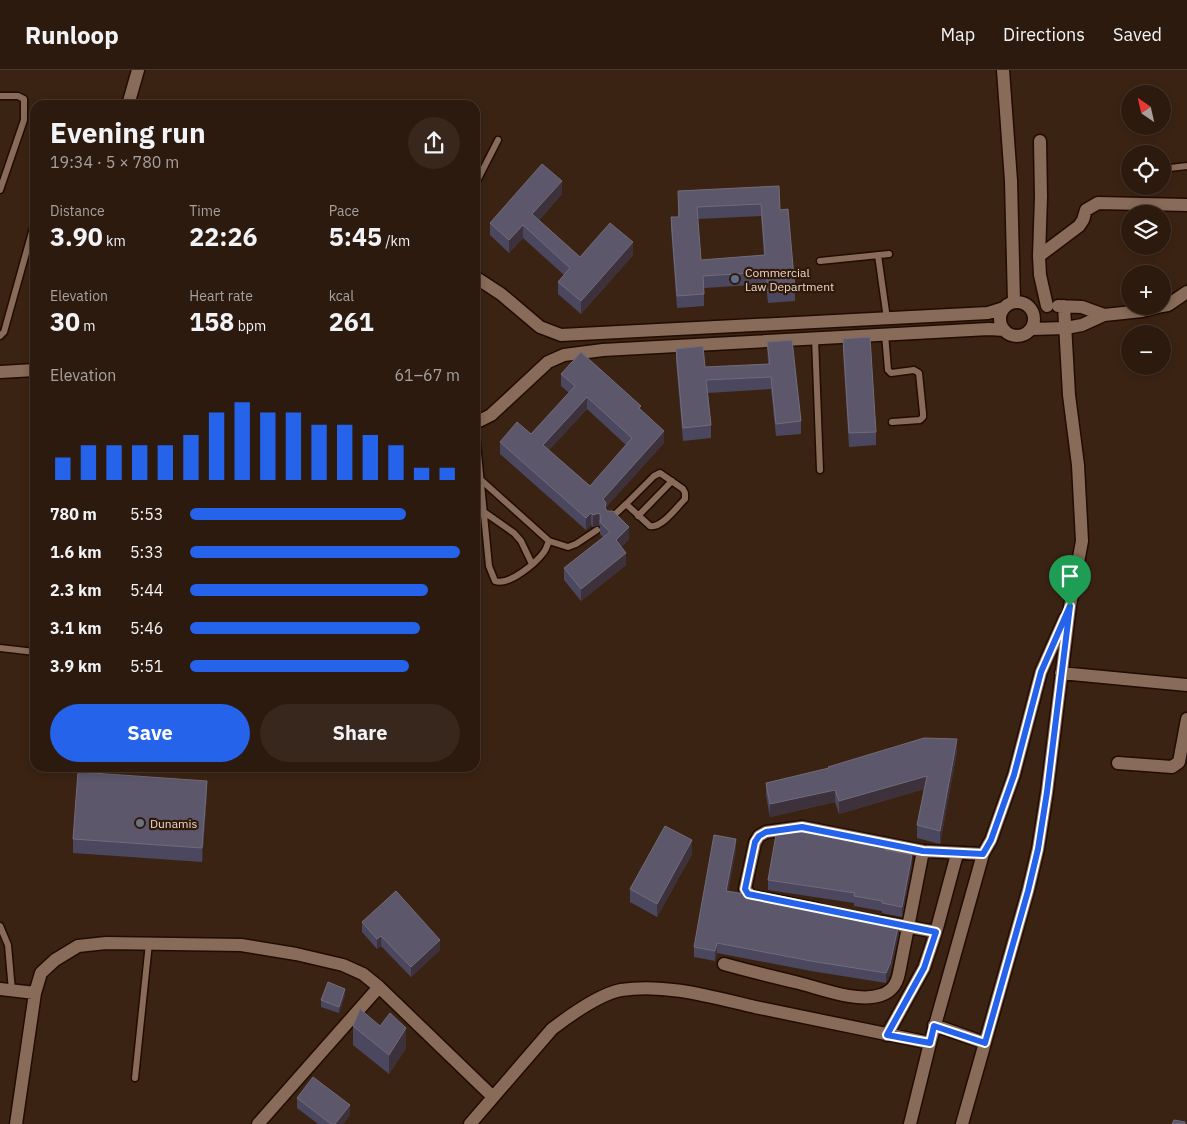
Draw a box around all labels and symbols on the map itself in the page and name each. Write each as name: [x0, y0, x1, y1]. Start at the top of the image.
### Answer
north arrow: [1121, 85, 1171, 135]
place label: Commercial Law Department: [745, 265, 834, 294]
marker: Commercial Law Department: [729, 273, 741, 285]
pin: [1049, 555, 1091, 606]
place label: Dunamis: [150, 816, 198, 831]
marker: Dunamis: [134, 817, 146, 829]

